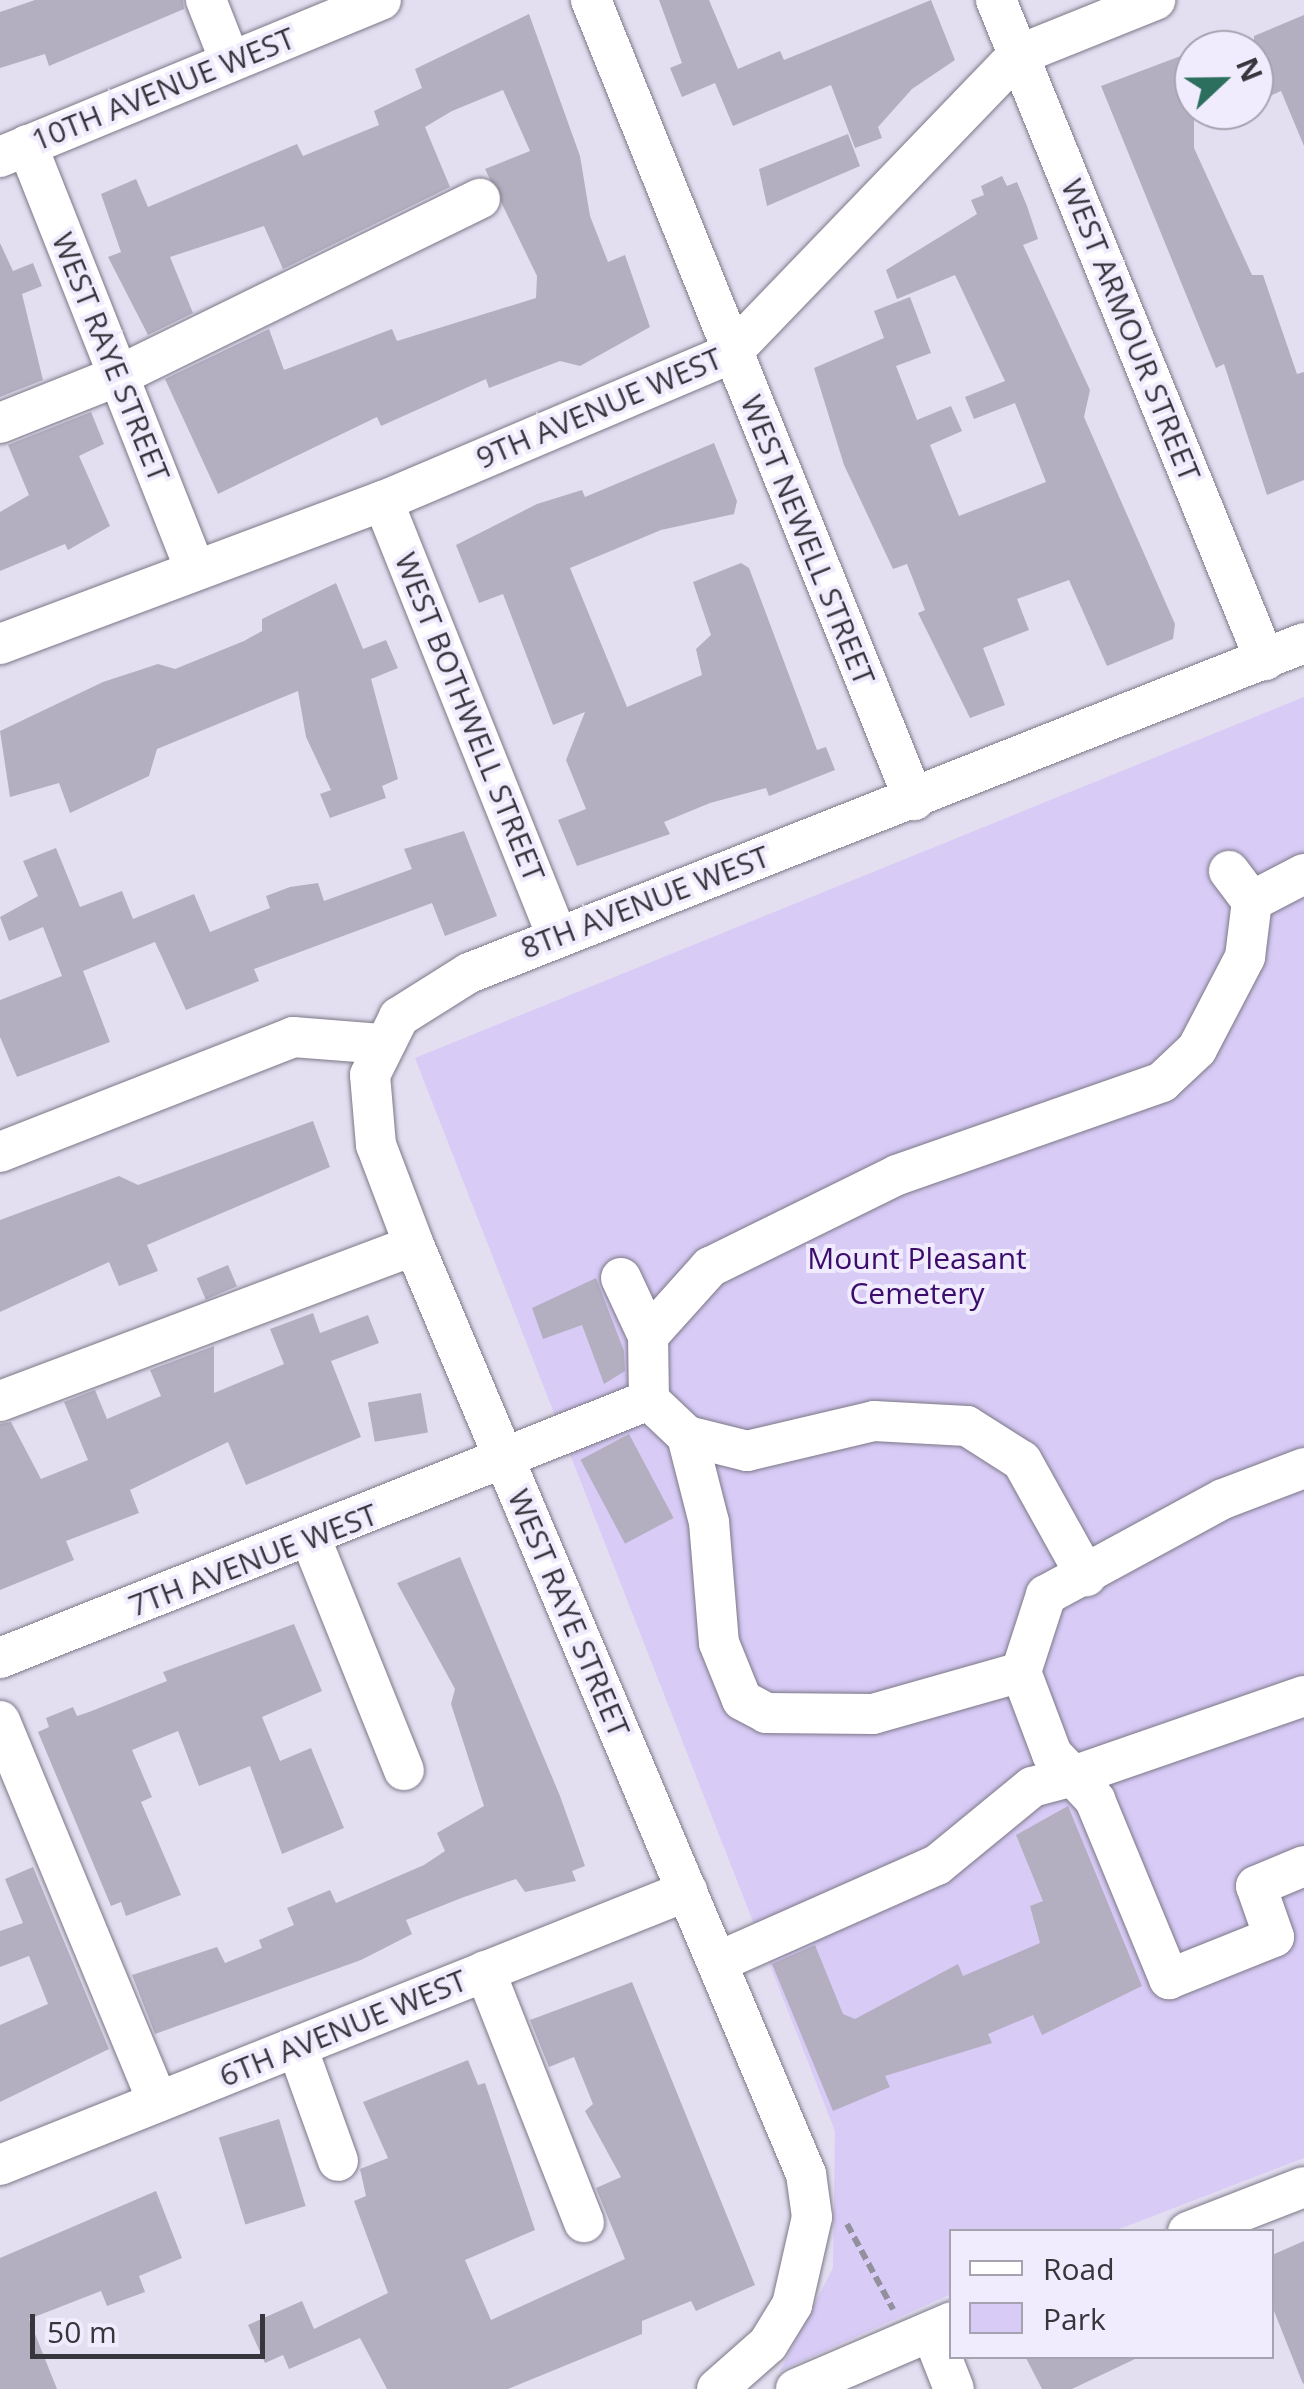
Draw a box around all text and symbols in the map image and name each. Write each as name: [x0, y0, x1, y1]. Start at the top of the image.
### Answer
street label: 10TH AVENUE WEST: [26, 20, 300, 158]
north arrow: [1174, 30, 1274, 130]
text: N: [1228, 52, 1272, 87]
street label: WEST ARMOUR STREET: [1054, 174, 1208, 486]
street label: WEST RAYE STREET: [45, 227, 177, 487]
street label: 9TH AVENUE WEST: [471, 340, 727, 476]
street label: WEST NEWELL STREET: [733, 390, 883, 690]
street label: WEST BOTHWELL STREET: [388, 547, 552, 887]
street label: 8TH AVENUE WEST: [516, 838, 774, 966]
park label: Mount Pleasant Cemetery: [807, 1240, 1027, 1310]
street label: WEST RAYE STREET: [501, 1484, 637, 1742]
street label: 7TH AVENUE WEST: [124, 1496, 382, 1624]
street label: 6TH AVENUE WEST: [214, 1962, 472, 2094]
legend: [949, 2229, 1274, 2359]
text: Road: [1043, 2248, 1115, 2289]
scale bar: [35, 2294, 270, 2356]
text: Park: [1043, 2298, 1106, 2339]
text: 50 m: [47, 2311, 117, 2352]

